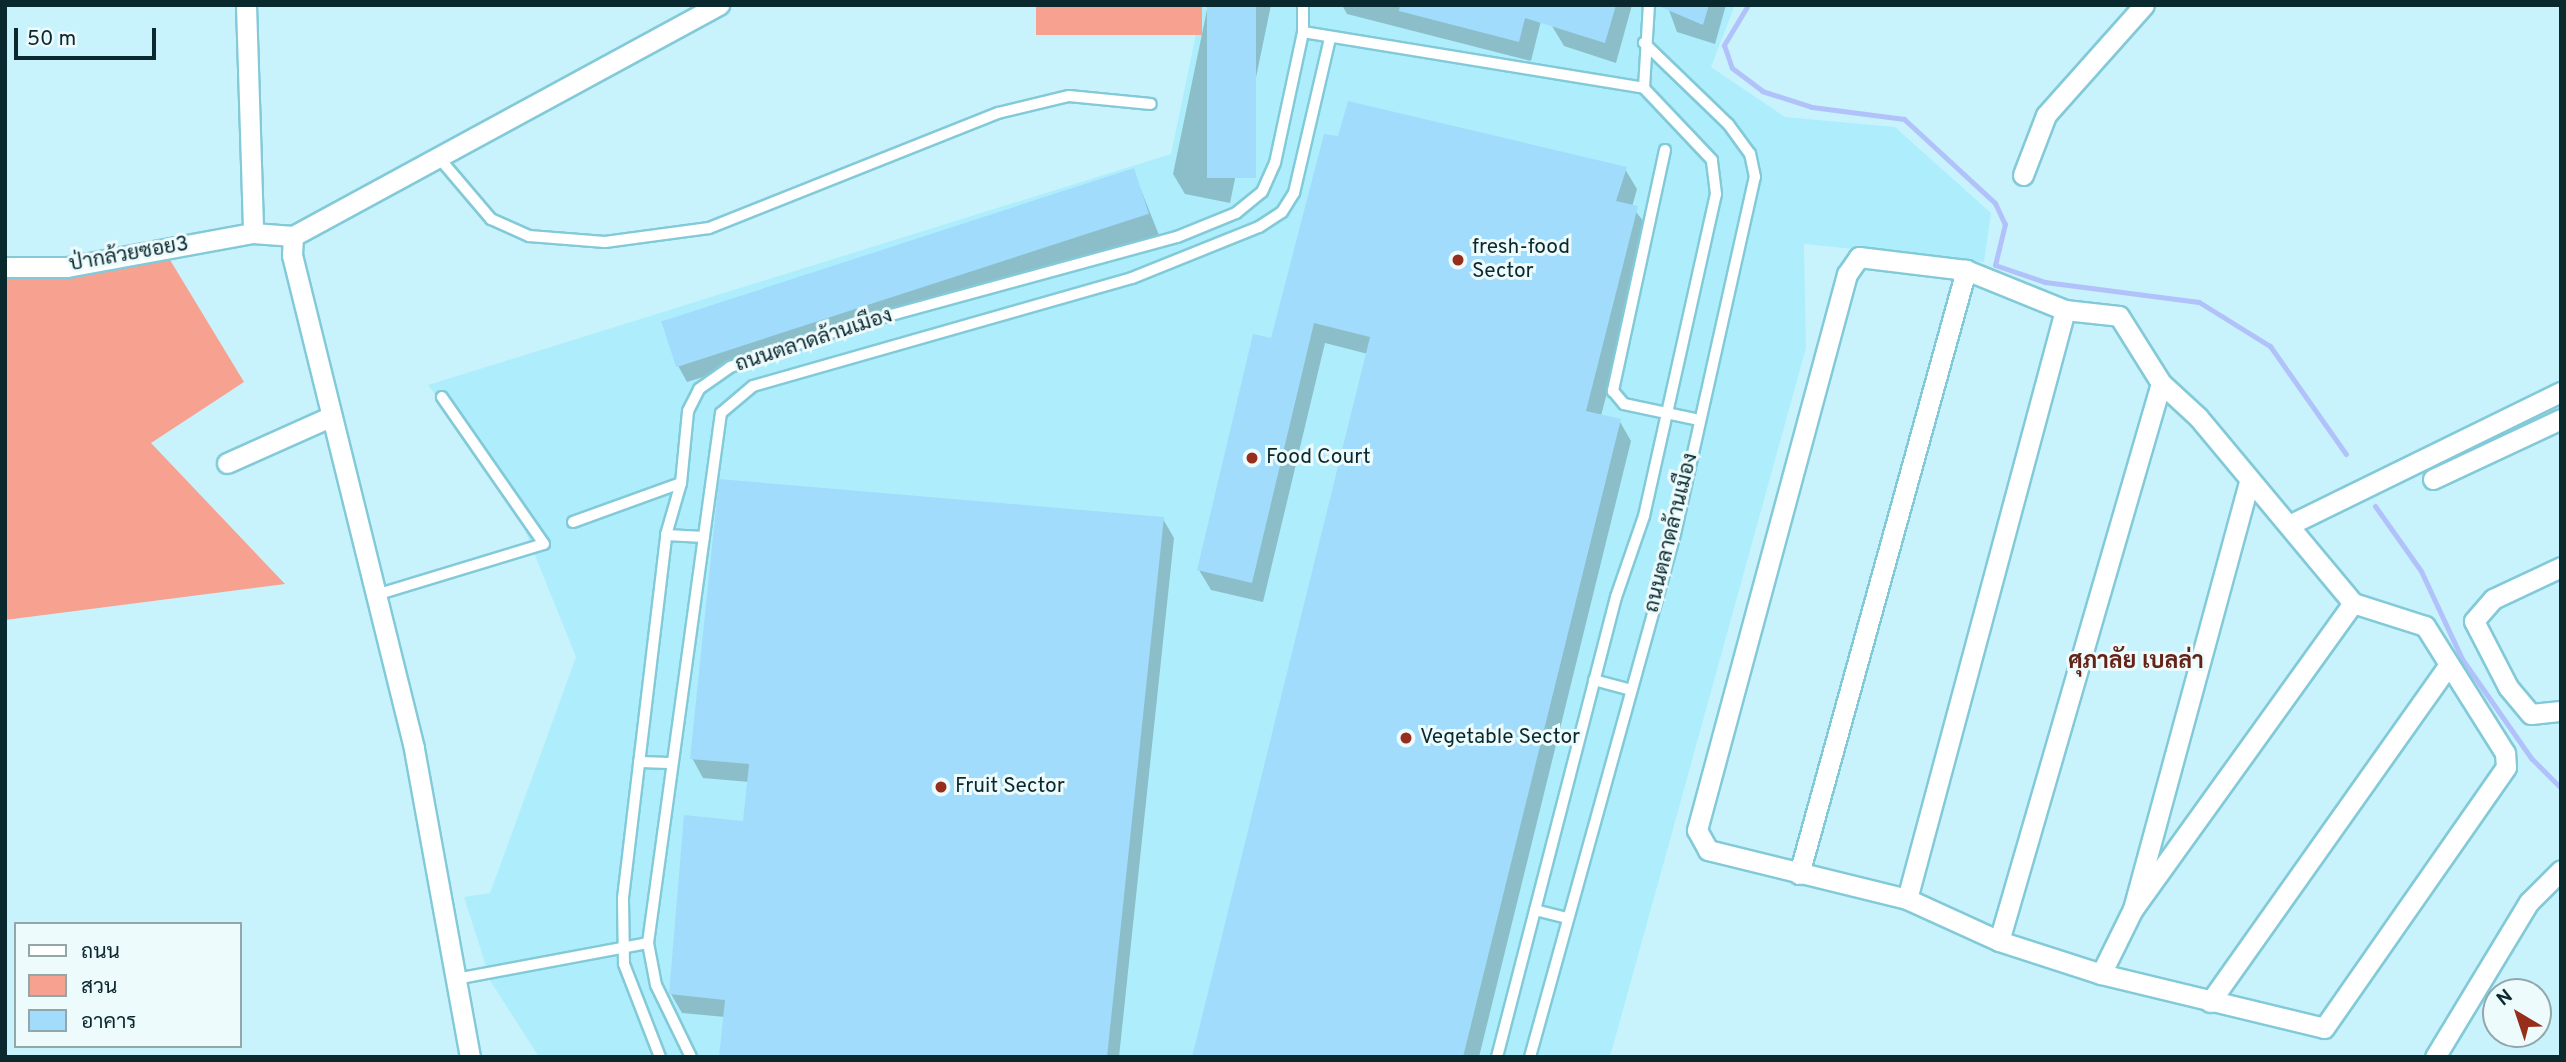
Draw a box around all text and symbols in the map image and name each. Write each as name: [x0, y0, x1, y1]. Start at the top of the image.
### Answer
scale bar: [18, 14, 159, 58]
text: 50 m: [27, 26, 76, 53]
street label: ป่ากล้วยซอย3: [67, 232, 191, 278]
place label: fresh-food Sector: [1472, 235, 1570, 285]
marker: fresh-food Sector: [1450, 252, 1466, 268]
street label: ถนนตลาดล้านเมือง: [732, 304, 896, 378]
place label: Food Court: [1266, 445, 1371, 471]
marker: Food Court: [1244, 450, 1260, 466]
street label: ถนนตลาดล้านเมือง: [1640, 451, 1704, 615]
district label: ศุภาลัย เบลล่า: [2068, 649, 2204, 677]
place label: Vegetable Sector: [1420, 725, 1580, 751]
marker: Vegetable Sector: [1398, 730, 1414, 746]
place label: Fruit Sector: [955, 774, 1065, 800]
marker: Fruit Sector: [933, 779, 949, 795]
legend: [14, 922, 242, 1048]
text: ถนน: [81, 939, 120, 966]
text: สวน: [81, 974, 117, 1001]
north arrow: [2482, 978, 2552, 1048]
text: N: [2492, 985, 2518, 1012]
text: อาคาร: [81, 1009, 137, 1036]

